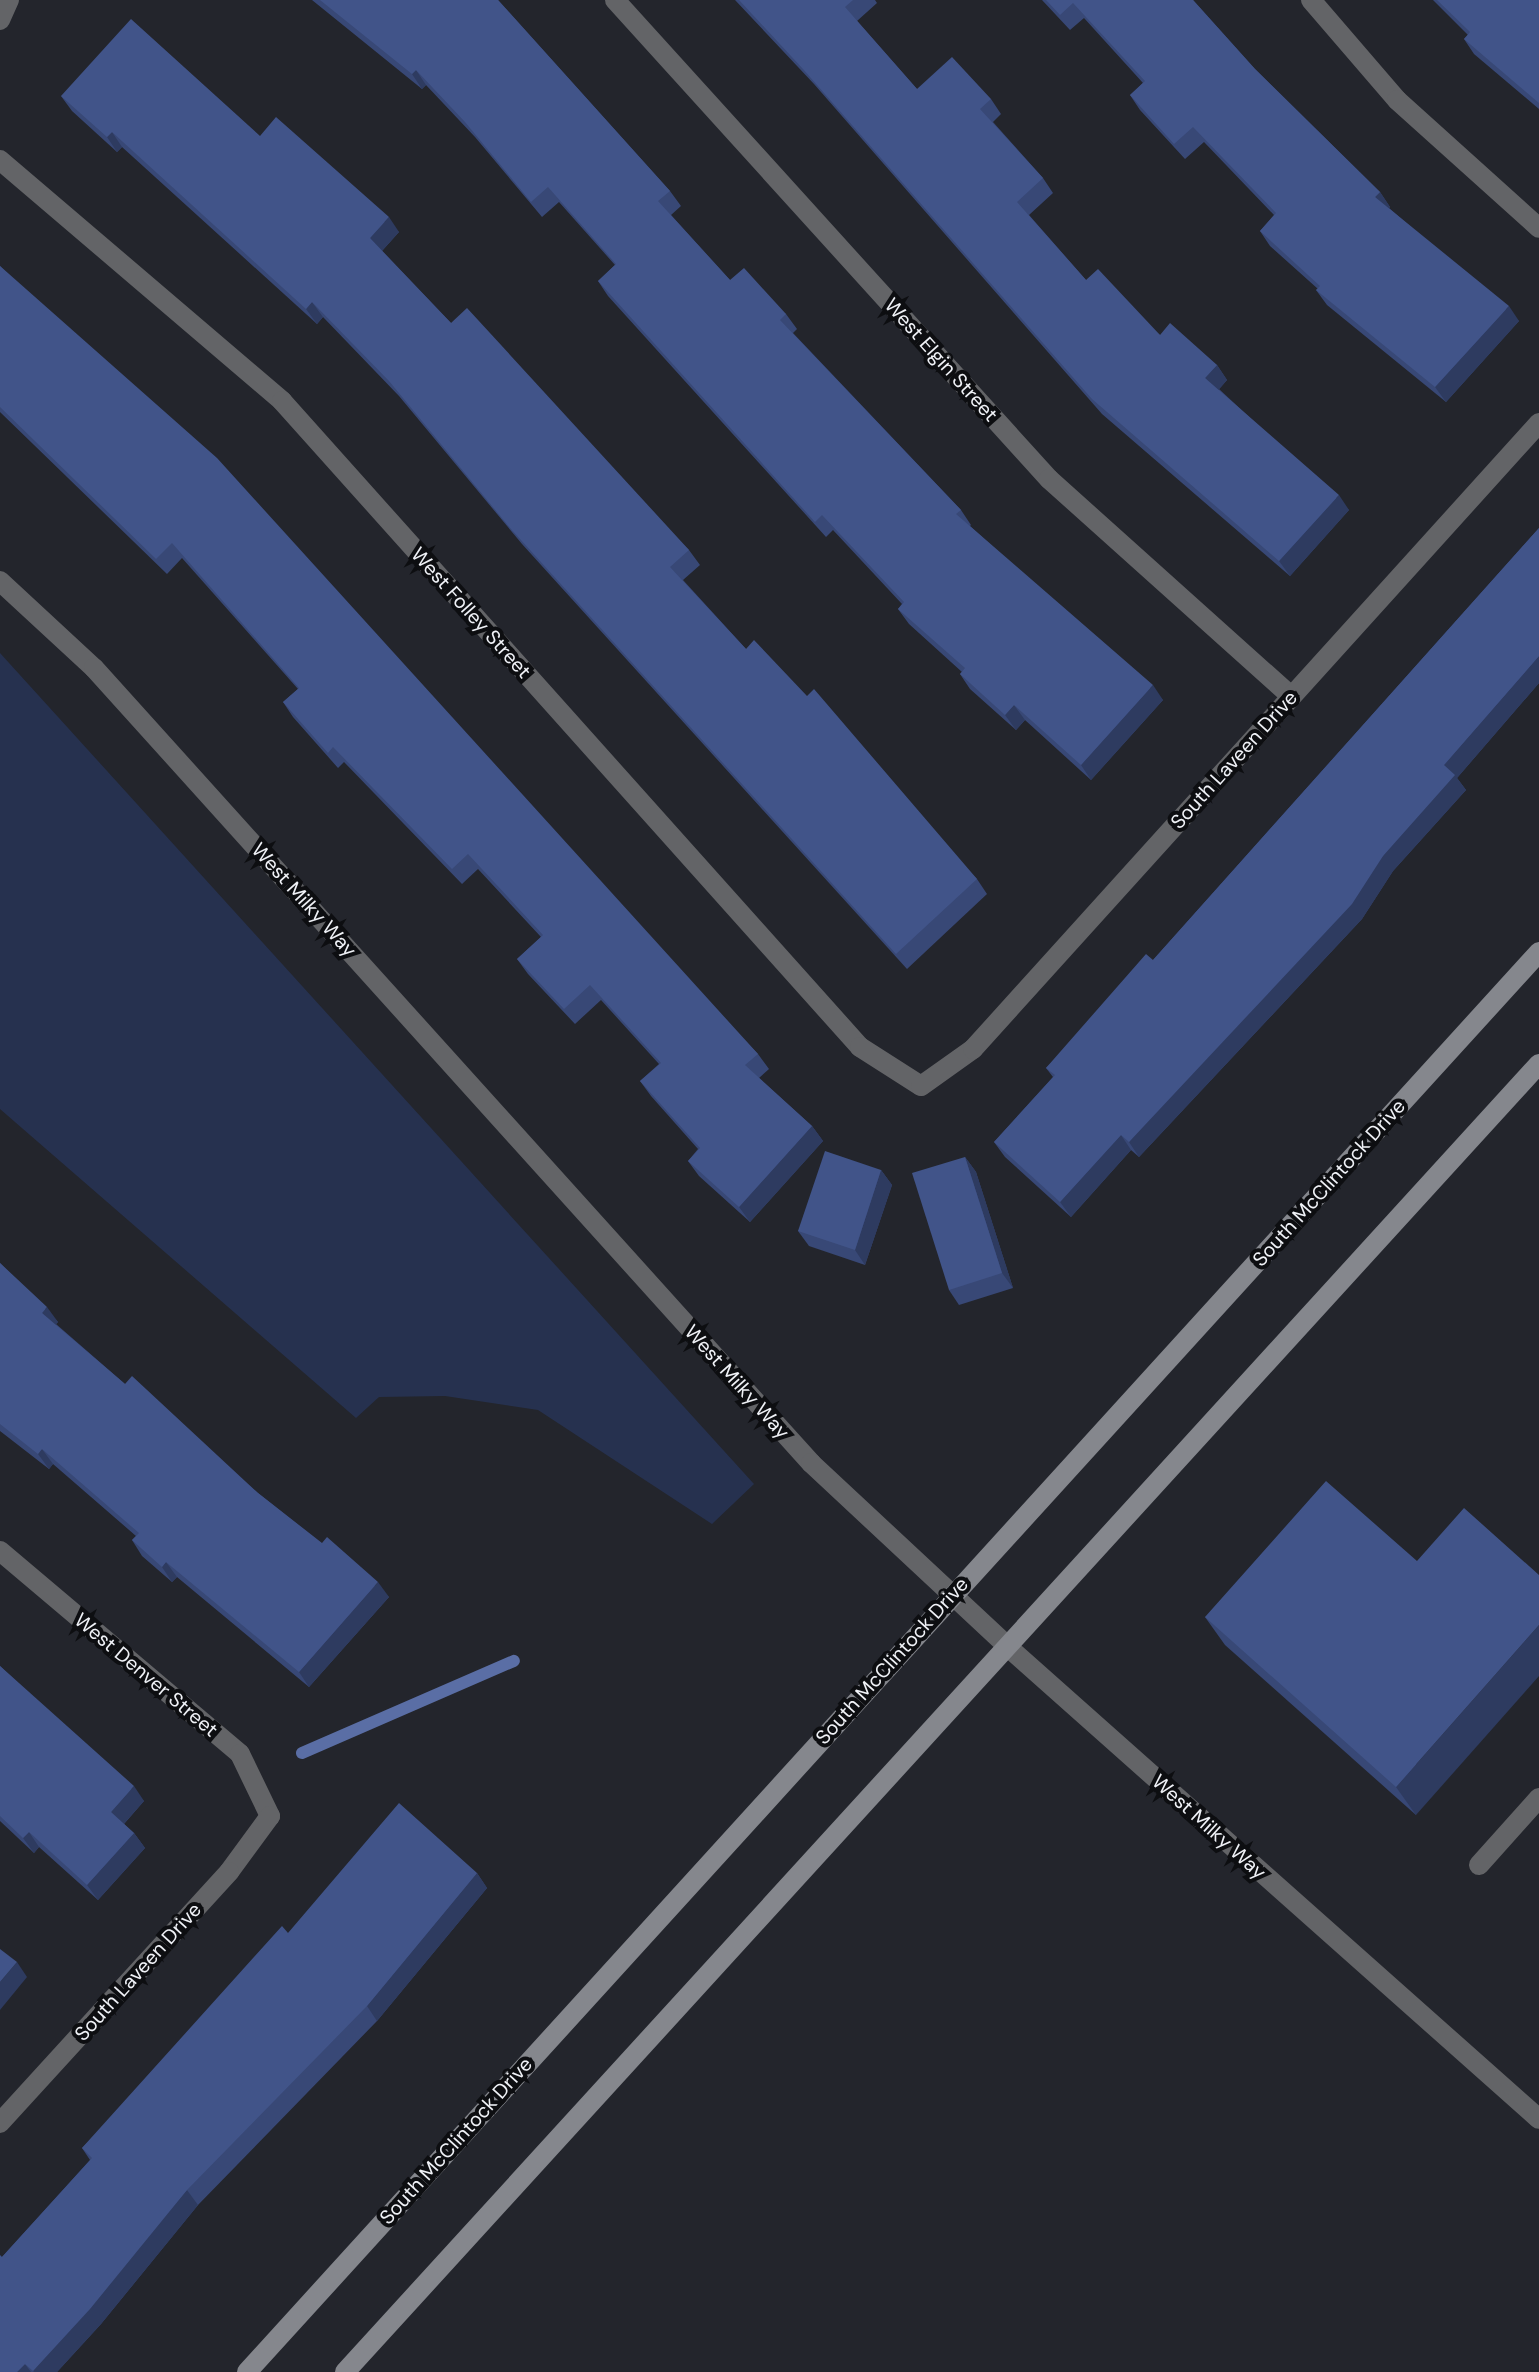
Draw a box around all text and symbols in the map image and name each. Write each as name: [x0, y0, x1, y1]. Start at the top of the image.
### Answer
street label: West Elgin Street: [879, 293, 1003, 427]
street label: West Folley Street: [406, 543, 536, 683]
street label: South Laveen Drive: [1166, 686, 1302, 834]
street label: West Milky Way: [247, 838, 361, 962]
street label: South McClintock Drive: [1248, 1095, 1410, 1271]
street label: West Milky Way: [680, 1320, 794, 1444]
street label: South McClintock Drive: [811, 1573, 973, 1749]
street label: West Denver Street: [69, 1608, 223, 1742]
street label: West Milky Way: [1147, 1770, 1271, 1884]
street label: South Laveen Drive: [70, 1898, 206, 2046]
street label: South McClintock Drive: [375, 2053, 537, 2229]

